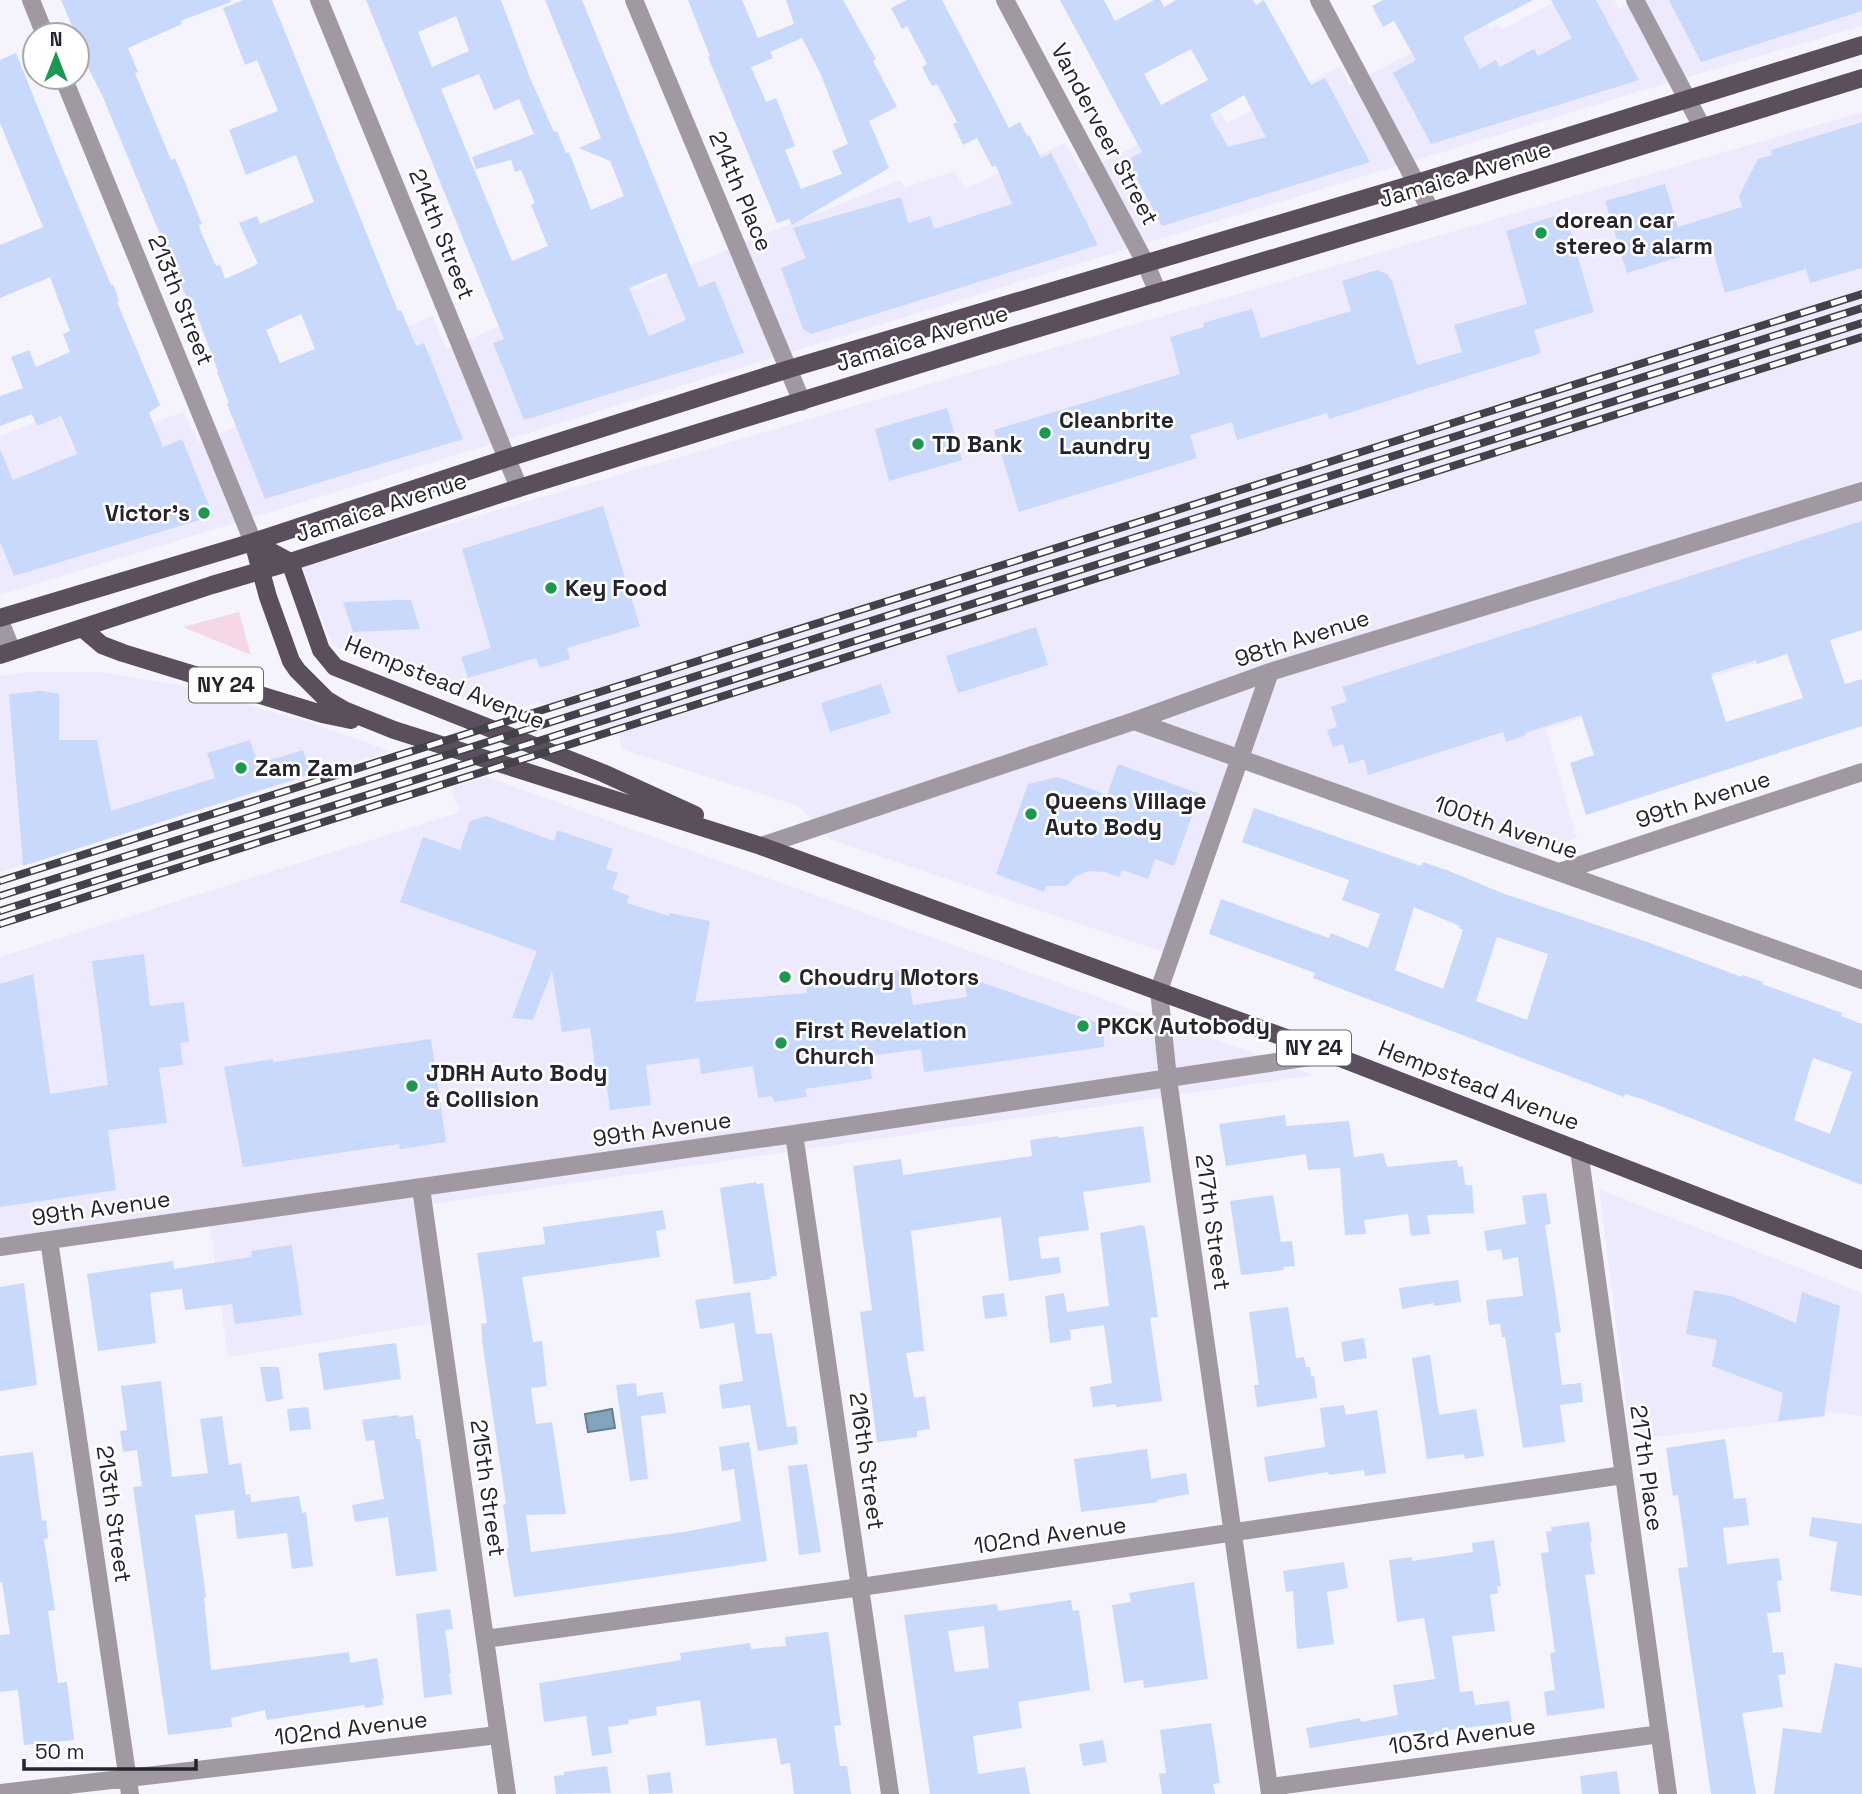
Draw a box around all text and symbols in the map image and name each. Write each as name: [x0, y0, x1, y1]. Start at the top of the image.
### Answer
north arrow: [21, 21, 91, 91]
text: N: [50, 27, 62, 52]
street label: Vanderveer Street: [1044, 38, 1166, 230]
street label: 214th Place: [702, 126, 780, 256]
street label: Jamaica Avenue: [1375, 134, 1555, 214]
street label: 214th Street: [402, 164, 482, 304]
place label: dorean car stereo & alarm: [1555, 205, 1713, 261]
marker: dorean car stereo & alarm: [1533, 225, 1549, 241]
street label: 213th Street: [141, 230, 221, 370]
street label: Jamaica Avenue: [832, 298, 1012, 378]
place label: Cleanbrite Laundry: [1059, 405, 1174, 461]
marker: Cleanbrite Laundry: [1037, 425, 1053, 441]
place label: TD Bank: [932, 429, 1022, 459]
marker: TD Bank: [910, 436, 926, 452]
street label: Jamaica Avenue: [291, 465, 471, 549]
place label: Victor’s: [105, 498, 190, 528]
marker: Victor’s: [196, 505, 212, 521]
place label: Key Food: [565, 573, 667, 603]
marker: Key Food: [543, 580, 559, 596]
street label: 98th Avenue: [1231, 602, 1373, 674]
street label: Hempstead Avenue: [340, 628, 550, 736]
road number: NY 24: [189, 668, 263, 702]
place label: Zam Zam: [255, 753, 353, 783]
marker: Zam Zam: [233, 760, 249, 776]
street label: 99th Avenue: [1632, 763, 1774, 835]
place label: Queens Village Auto Body: [1045, 786, 1207, 842]
street label: 100th Avenue: [1430, 788, 1582, 866]
marker: Queens Village Auto Body: [1023, 806, 1039, 822]
place label: Choudry Motors: [799, 962, 979, 992]
marker: Choudry Motors: [777, 969, 793, 985]
place label: PKCK Autobody: [1097, 1011, 1270, 1041]
place label: First Revelation Church: [795, 1015, 967, 1071]
marker: PKCK Autobody: [1075, 1018, 1091, 1034]
road number: NY 24: [1277, 1030, 1351, 1066]
street label: Hempstead Avenue: [1374, 1033, 1584, 1137]
marker: First Revelation Church: [773, 1035, 789, 1051]
place label: JDRH Auto Body & Collision: [426, 1058, 607, 1114]
marker: JDRH Auto Body & Collision: [404, 1078, 420, 1094]
street label: 99th Avenue: [591, 1104, 733, 1154]
street label: 217th Street: [1189, 1152, 1237, 1292]
street label: 99th Avenue: [30, 1183, 172, 1233]
street label: 216th Street: [843, 1390, 891, 1532]
street label: 217th Place: [1623, 1403, 1671, 1533]
street label: 215th Street: [464, 1418, 512, 1558]
street label: 213th Street: [90, 1443, 138, 1585]
street label: 102nd Avenue: [972, 1509, 1128, 1561]
street label: 102nd Avenue: [273, 1704, 429, 1752]
street label: 103rd Avenue: [1387, 1711, 1537, 1761]
scale bar: [24, 1728, 196, 1772]
text: 50 m: [35, 1738, 85, 1765]

